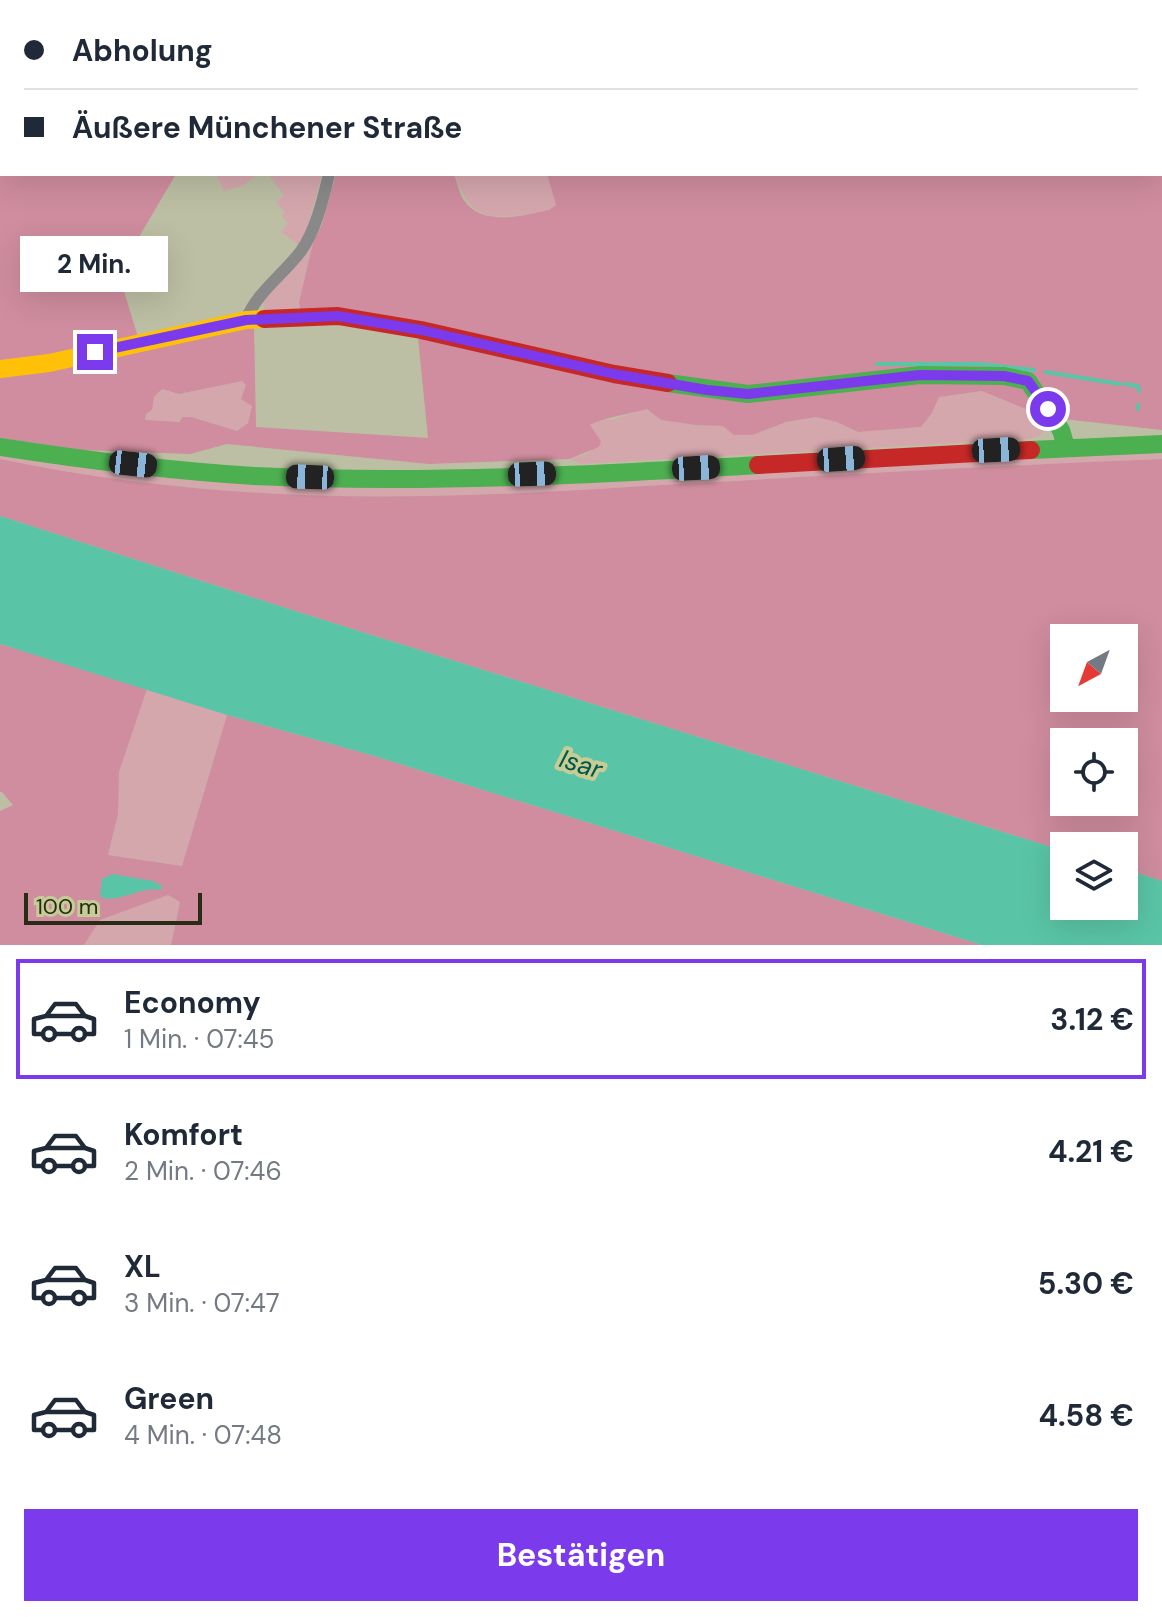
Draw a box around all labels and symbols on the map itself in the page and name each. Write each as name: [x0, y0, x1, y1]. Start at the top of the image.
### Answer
callout: 2 Min.: [21, 236, 169, 292]
route end: [77, 334, 113, 370]
route start: [1030, 391, 1066, 427]
car: [971, 437, 1021, 463]
car: [816, 445, 866, 473]
car: [108, 450, 158, 478]
car: [671, 455, 721, 481]
car: [508, 461, 556, 487]
car: [286, 464, 334, 490]
north arrow: [1050, 624, 1138, 712]
water label: Isar: [555, 741, 608, 787]
scale bar: [24, 889, 202, 925]

